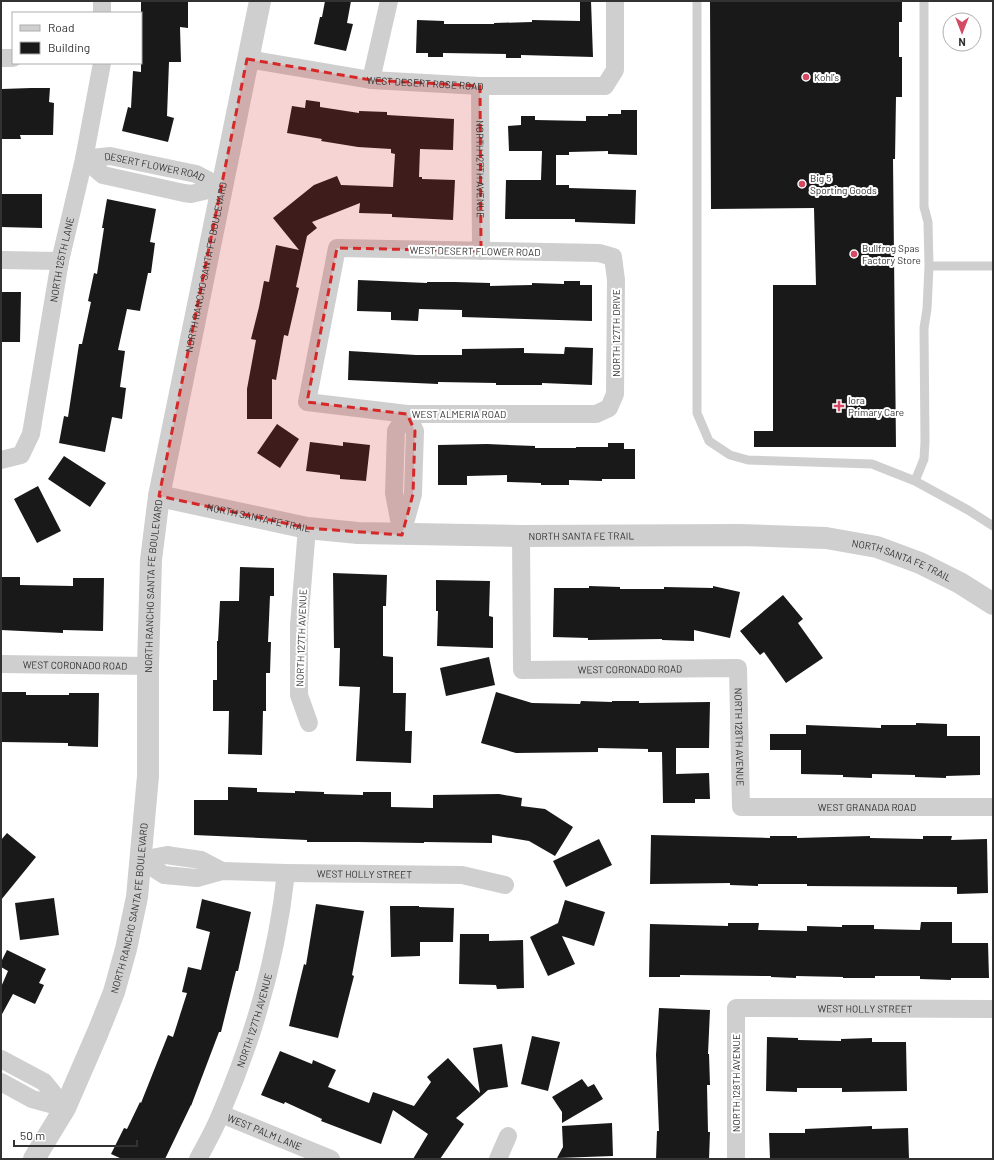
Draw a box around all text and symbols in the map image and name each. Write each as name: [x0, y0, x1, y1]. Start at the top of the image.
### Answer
legend: [12, 12, 142, 64]
north arrow: [942, 12, 982, 52]
text: Road: [48, 20, 75, 34]
text: N: [958, 36, 966, 49]
text: Building: [48, 40, 90, 54]
place label: Kohl's: [814, 71, 839, 83]
marker: Kohl's: [801, 72, 811, 82]
street label: WEST DESERT ROSE ROAD: [366, 74, 484, 92]
street label: NORTH 127TH AVENUE: [474, 120, 487, 218]
street label: DESERT FLOWER ROAD: [104, 150, 207, 184]
place label: Big 5 Sporting Goods: [810, 172, 877, 196]
marker: Big 5 Sporting Goods: [797, 179, 807, 189]
street label: NORTH RANCHO SANTA FE BOULEVARD: [182, 181, 229, 353]
street label: NORTH 125TH LANE: [47, 216, 76, 303]
place label: Bullfrog Spas Factory Store: [862, 242, 921, 266]
street label: WEST DESERT FLOWER ROAD: [409, 244, 541, 258]
marker: Bullfrog Spas Factory Store: [849, 249, 859, 259]
street label: NORTH 127TH DRIVE: [610, 289, 622, 377]
place label: Iora Primary Care: [848, 394, 904, 418]
marker: Iora Primary Care: [833, 400, 845, 412]
street label: WEST ALMERIA ROAD: [412, 408, 506, 420]
street label: NORTH RANCHO SANTA FE BOULEVARD: [142, 499, 164, 673]
street label: NORTH SANTA FE TRAIL: [206, 501, 311, 534]
street label: NORTH SANTA FE TRAIL: [528, 529, 634, 542]
street label: NORTH SANTA FE TRAIL: [851, 537, 954, 584]
street label: NORTH 127TH AVENUE: [293, 589, 309, 687]
street label: WEST CORONADO ROAD: [23, 658, 127, 672]
street label: WEST CORONADO ROAD: [578, 663, 682, 675]
street label: NORTH 128TH AVENUE: [732, 688, 747, 786]
street label: WEST GRANADA ROAD: [818, 801, 916, 813]
street label: NORTH RANCHO SANTA FE BOULEVARD: [108, 822, 150, 995]
street label: WEST HOLLY STREET: [317, 867, 412, 880]
street label: NORTH 127TH AVENUE: [234, 972, 274, 1069]
street label: WEST HOLLY STREET: [817, 1002, 913, 1015]
street label: NORTH 128TH AVENUE: [730, 1034, 742, 1132]
street label: WEST PALM LANE: [225, 1111, 304, 1152]
scale bar: [14, 1122, 137, 1148]
text: 50 m: [20, 1128, 45, 1142]

